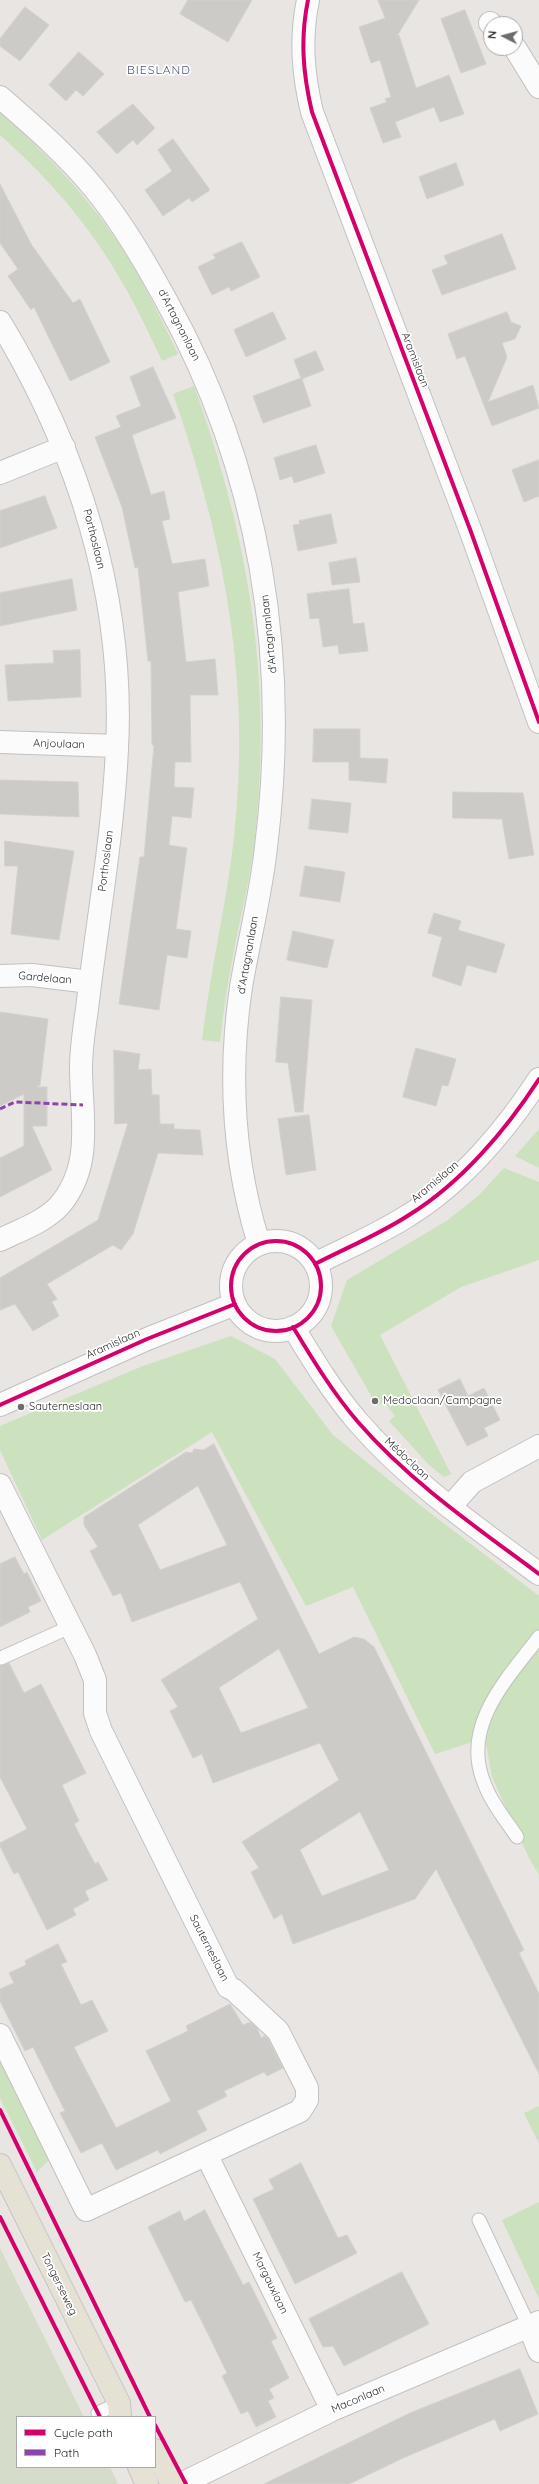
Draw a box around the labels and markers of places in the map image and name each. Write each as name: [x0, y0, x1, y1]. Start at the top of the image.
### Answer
place label: Medoclaan/Campagne: [383, 1394, 502, 1408]
marker: Medoclaan/Campagne: [370, 1396, 380, 1406]
place label: Sauterneslaan: [29, 1400, 102, 1414]
marker: Sauterneslaan: [16, 1402, 26, 1412]

